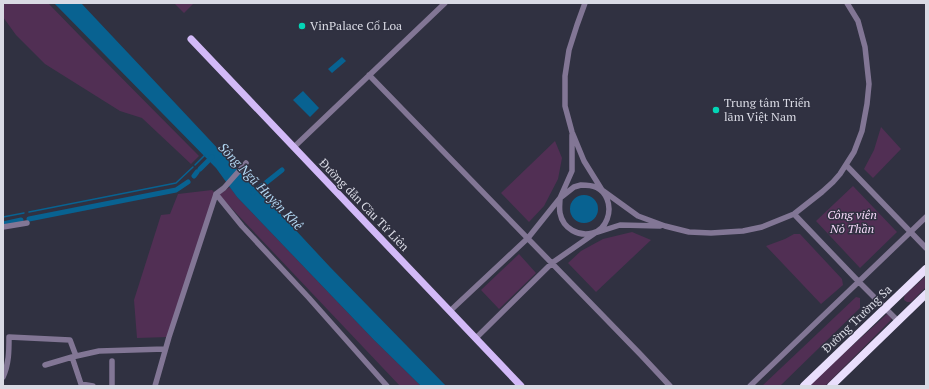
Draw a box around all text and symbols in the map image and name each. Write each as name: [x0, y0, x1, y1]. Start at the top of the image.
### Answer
place label: VinPalace Cổ Loa: [310, 18, 402, 33]
marker: VinPalace Cổ Loa: [297, 21, 307, 31]
place label: Trung tâm Triển lãm Việt Nam: [724, 95, 810, 124]
marker: Trung tâm Triển lãm Việt Nam: [711, 105, 721, 115]
water label: Sông Ngũ Huyện Khê: [215, 138, 308, 234]
street label: Đường dẫn Cầu Tứ Liên: [316, 155, 412, 254]
park label: Công viên Nỏ Thần: [827, 207, 877, 236]
street label: Đường Trường Sa: [819, 282, 895, 356]

